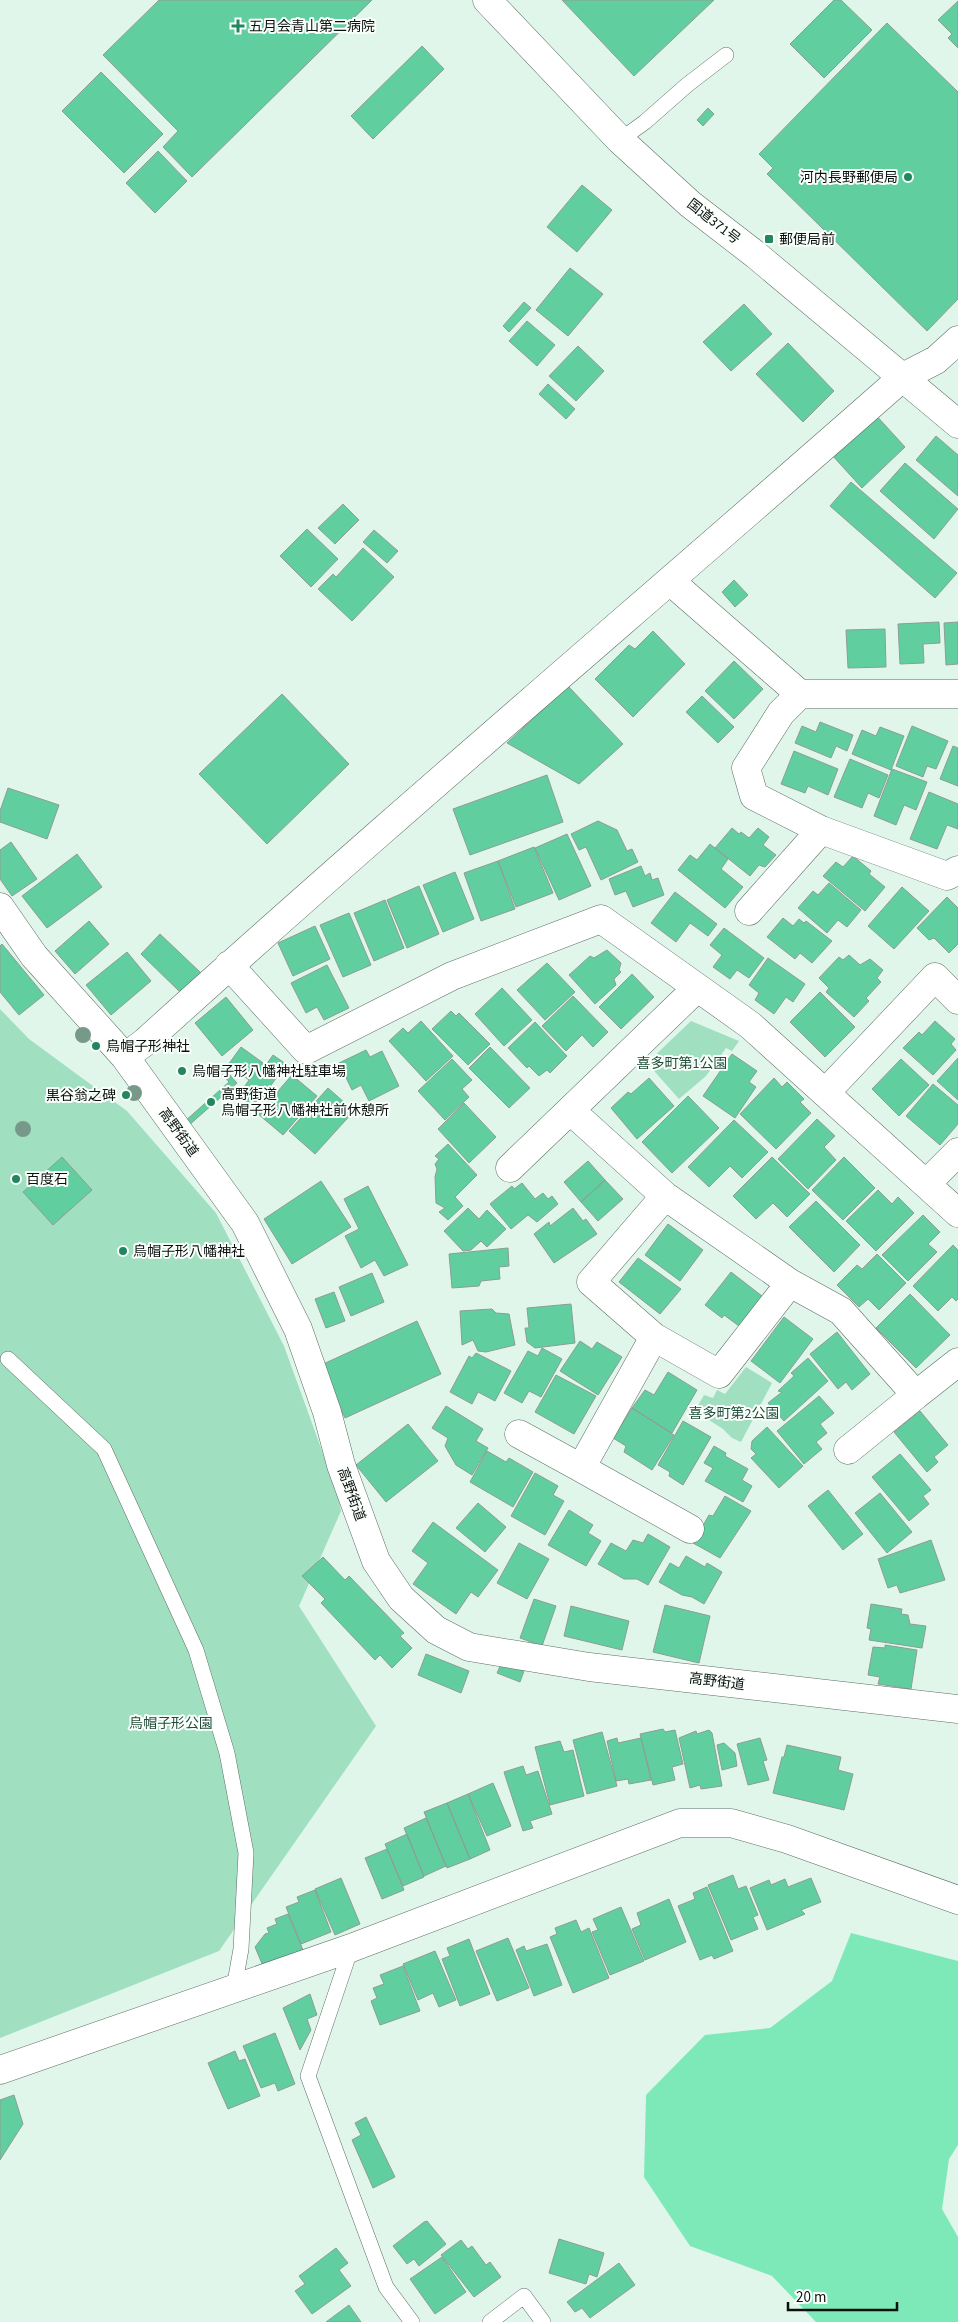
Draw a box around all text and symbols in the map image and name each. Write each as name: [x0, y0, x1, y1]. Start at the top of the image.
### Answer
place label: 五月会青山第二病院: [249, 17, 375, 37]
marker: 五月会青山第二病院: [231, 19, 245, 33]
place label: 河内長野郵便局: [800, 168, 898, 188]
marker: 河内長野郵便局: [902, 171, 914, 183]
street label: 国道371号: [682, 195, 744, 249]
place label: 郵便局前: [779, 230, 835, 250]
marker: 郵便局前: [763, 233, 775, 245]
place label: 烏帽子形神社: [106, 1037, 190, 1057]
marker: 烏帽子形神社: [90, 1040, 102, 1052]
park label: 喜多町第1公園: [637, 1054, 727, 1074]
place label: 烏帽子形八幡神社駐車場: [192, 1062, 346, 1082]
marker: 烏帽子形八幡神社駐車場: [176, 1065, 188, 1077]
place label: 高野街道 烏帽子形八幡神社前休憩所: [221, 1085, 389, 1121]
place label: 黒谷翁之碑: [46, 1086, 116, 1106]
marker: 黒谷翁之碑: [120, 1089, 132, 1101]
marker: 高野街道 烏帽子形八幡神社前休憩所: [205, 1096, 217, 1108]
street label: 高野街道: [154, 1104, 203, 1161]
place label: 百度石: [26, 1170, 68, 1190]
marker: 百度石: [10, 1173, 22, 1185]
place label: 烏帽子形八幡神社: [133, 1242, 245, 1262]
marker: 烏帽子形八幡神社: [117, 1245, 129, 1257]
park label: 喜多町第2公園: [689, 1404, 779, 1424]
street label: 高野街道: [332, 1465, 370, 1524]
street label: 高野街道: [688, 1669, 746, 1695]
park label: 烏帽子形公園: [129, 1714, 213, 1734]
scale bar: [788, 2280, 897, 2312]
text: 20 m: [796, 2287, 826, 2308]

